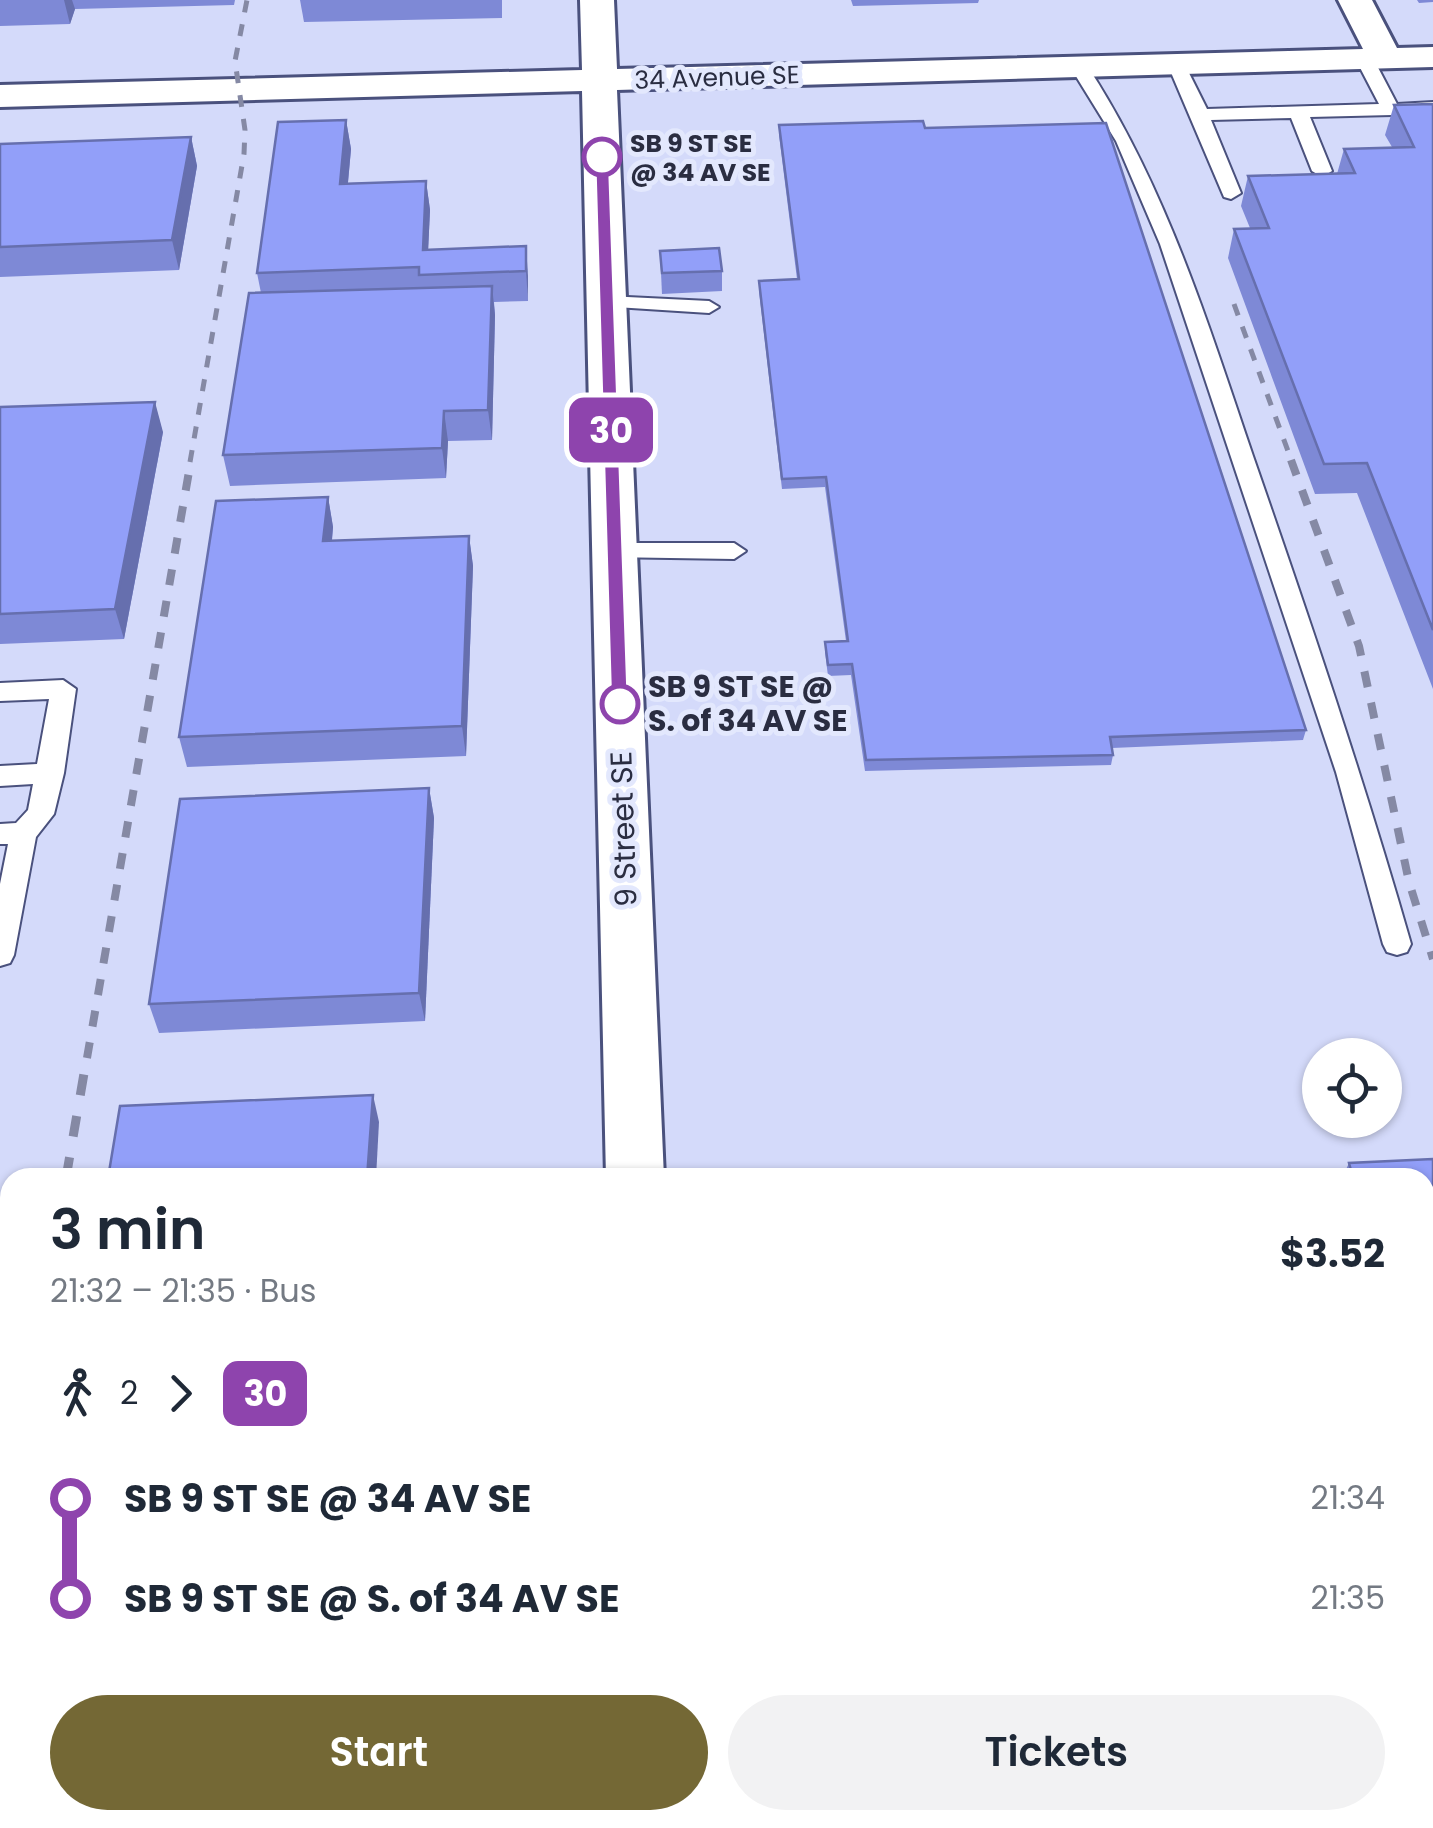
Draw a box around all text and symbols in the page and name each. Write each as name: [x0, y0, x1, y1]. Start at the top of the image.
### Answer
street label: 34 Avenue SE: [634, 57, 800, 98]
place label: SB 9 ST SE @ 34 AV SE: [630, 126, 771, 190]
marker: SB 9 ST SE @ 34 AV SE: [583, 138, 621, 176]
line badge: 30: [566, 398, 656, 462]
text: 30: [589, 406, 633, 455]
place label: SB 9 ST SE @ S. of 34 AV SE: [648, 665, 847, 742]
marker: SB 9 ST SE @ S. of 34 AV SE: [601, 685, 639, 723]
street label: 9 Street SE: [599, 750, 648, 908]
map controls: [1302, 1038, 1402, 1138]
button: locate: [1302, 1038, 1402, 1138]
text: 3 min: [50, 1191, 205, 1268]
text: $3.52: [1280, 1227, 1385, 1280]
text: 21:32 – 21:35 · Bus: [50, 1268, 317, 1313]
icon: walk: [50, 1366, 105, 1421]
icon: forward: [153, 1366, 208, 1421]
text: 30: [243, 1369, 287, 1418]
text: 2: [120, 1370, 138, 1415]
text: SB 9 ST SE @ 34 AV SE: [124, 1472, 531, 1525]
text: 21:34: [1311, 1475, 1385, 1520]
text: SB 9 ST SE @ S. of 34 AV SE: [124, 1572, 619, 1625]
text: 21:35: [1311, 1575, 1385, 1620]
button: Start: [50, 1695, 708, 1810]
button: Tickets: [728, 1695, 1385, 1810]

